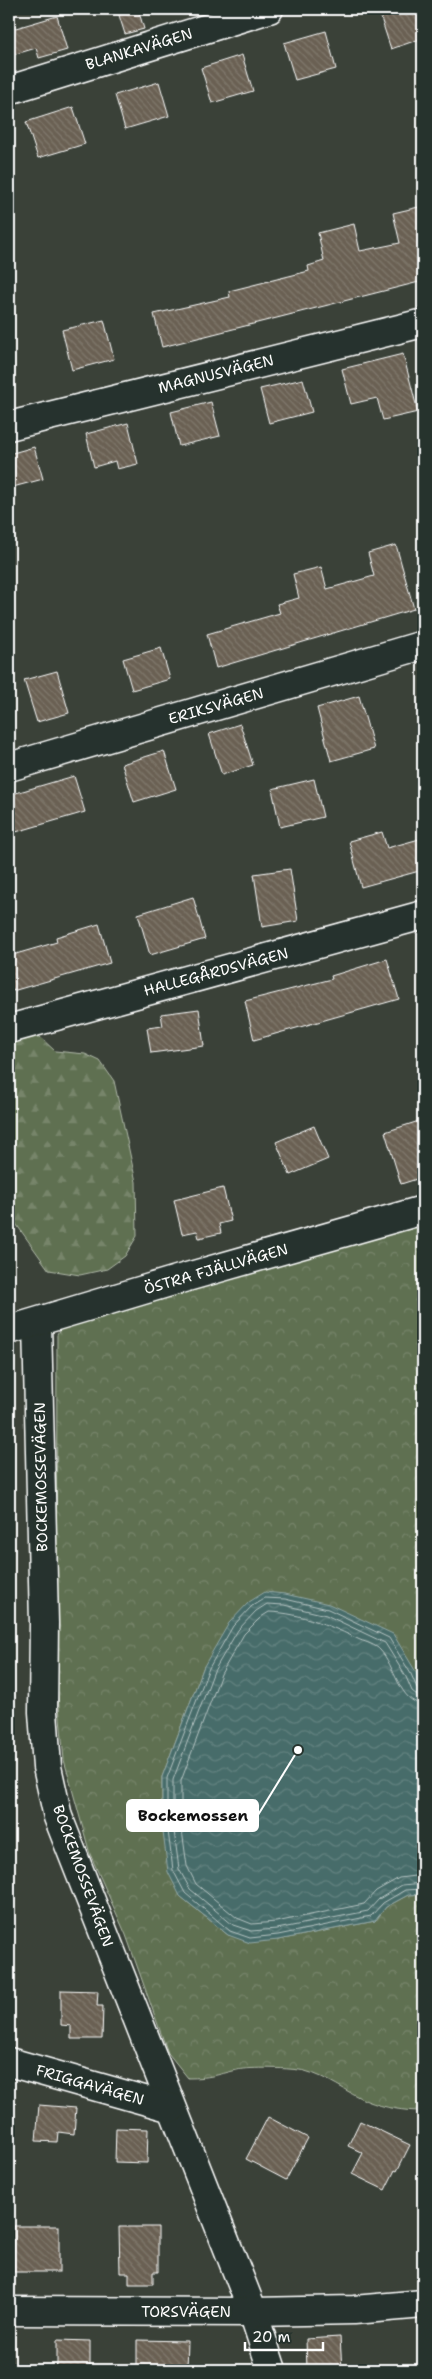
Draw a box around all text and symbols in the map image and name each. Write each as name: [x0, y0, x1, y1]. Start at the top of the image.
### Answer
street label: BLANKAVÄGEN: [83, 23, 195, 75]
street label: MAGNUSVÄGEN: [156, 350, 276, 398]
street label: ERIKSVÄGEN: [166, 683, 266, 729]
street label: HALLEGÅRDSVÄGEN: [141, 941, 291, 1001]
street label: ÖSTRA FJÄLLVÄGEN: [142, 1239, 290, 1299]
street label: BOCKEMOSSEVÄGEN: [30, 1402, 52, 1552]
callout: Bockemossen: [127, 1800, 258, 1831]
street label: BOCKEMOSSEVÄGEN: [48, 1802, 118, 1950]
text: Bockemossen: [138, 1805, 248, 1826]
street label: FRIGGAVÄGEN: [34, 2060, 146, 2110]
street label: TORSVÄGEN: [141, 2302, 231, 2322]
scale bar: [245, 2319, 322, 2351]
text: 20 m: [252, 2327, 291, 2347]

